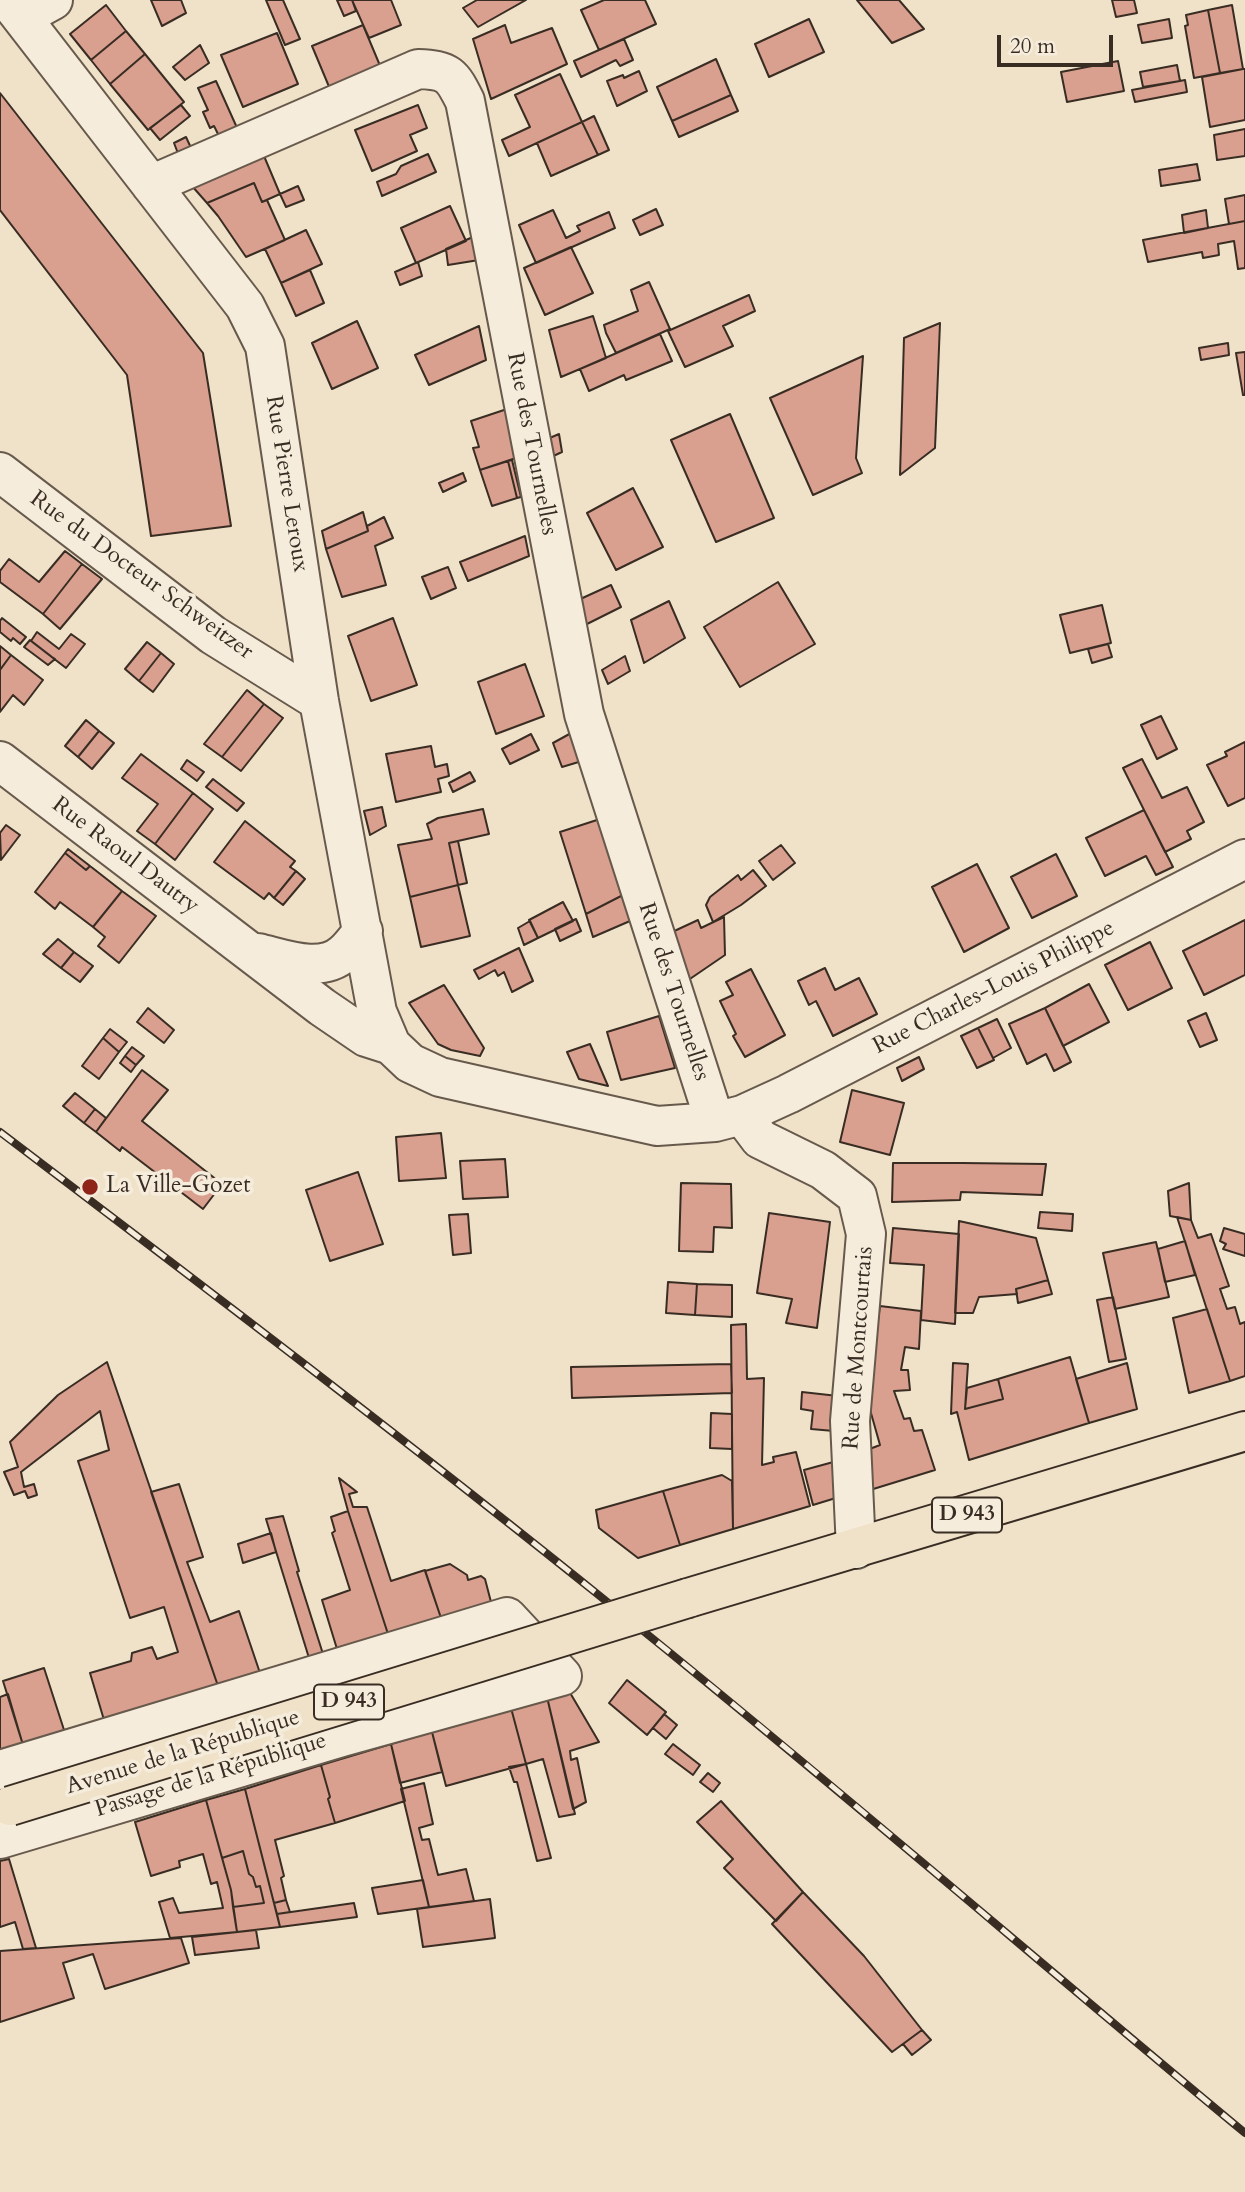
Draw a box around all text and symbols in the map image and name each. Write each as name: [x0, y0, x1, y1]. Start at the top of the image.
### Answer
scale bar: [1000, 21, 1116, 65]
text: 20 m: [1010, 32, 1055, 61]
street label: Rue des Tournelles: [500, 350, 562, 538]
street label: Rue Pierre Leroux: [258, 394, 314, 574]
street label: Rue du Docteur Schweitzer: [24, 486, 258, 666]
street label: Rue Raoul Dautry: [46, 792, 204, 920]
street label: Rue des Tournelles: [631, 900, 715, 1084]
street label: Rue Charles-Louis Philippe: [869, 915, 1119, 1061]
place label: La Ville-Gozet: [106, 1173, 250, 1201]
marker: La Ville-Gozet: [80, 1177, 100, 1197]
street label: Rue de Montcourtais: [838, 1245, 880, 1451]
road number: D 943: [932, 1498, 1002, 1532]
road number: D 943: [314, 1684, 384, 1720]
street label: Avenue de la République: [63, 1704, 303, 1802]
street label: Passage de la République: [92, 1728, 330, 1824]

